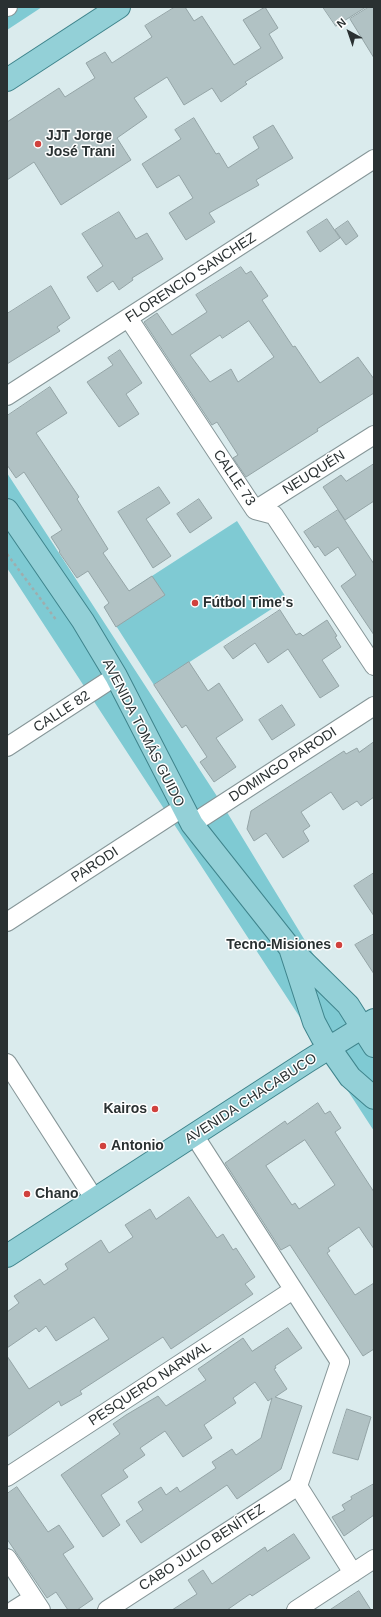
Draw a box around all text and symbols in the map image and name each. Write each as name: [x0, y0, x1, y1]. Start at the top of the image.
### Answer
north arrow: [329, 12, 369, 52]
text: N: [334, 16, 348, 30]
place label: JJT Jorge José Trani: [46, 128, 115, 160]
marker: JJT Jorge José Trani: [33, 139, 43, 149]
street label: FLORENCIO SANCHEZ: [122, 229, 260, 327]
street label: CALLE 73: [209, 447, 259, 509]
street label: NEUQUÉN: [280, 447, 348, 499]
place label: Fútbol Time's: [203, 595, 293, 611]
marker: Fútbol Time's: [190, 598, 200, 608]
street label: AVENIDA TOMÁS GUIDO: [98, 656, 188, 810]
street label: CALLE 82: [31, 688, 93, 736]
street label: DOMINGO PARODI: [226, 724, 340, 806]
street label: PARODI: [68, 844, 122, 886]
place label: Tecno-Misiones: [226, 937, 331, 953]
marker: Tecno-Misiones: [334, 940, 344, 950]
street label: AVENIDA CHACABUCO: [182, 1050, 320, 1148]
place label: Kairos: [103, 1101, 147, 1117]
marker: Kairos: [150, 1104, 160, 1114]
place label: Antonio: [111, 1138, 164, 1154]
marker: Antonio: [98, 1141, 108, 1151]
place label: Chano: [35, 1186, 79, 1202]
marker: Chano: [22, 1189, 32, 1199]
street label: PESQUERO NARWAL: [86, 1338, 214, 1430]
street label: CABO JULIO BENÍTEZ: [136, 1501, 268, 1595]

